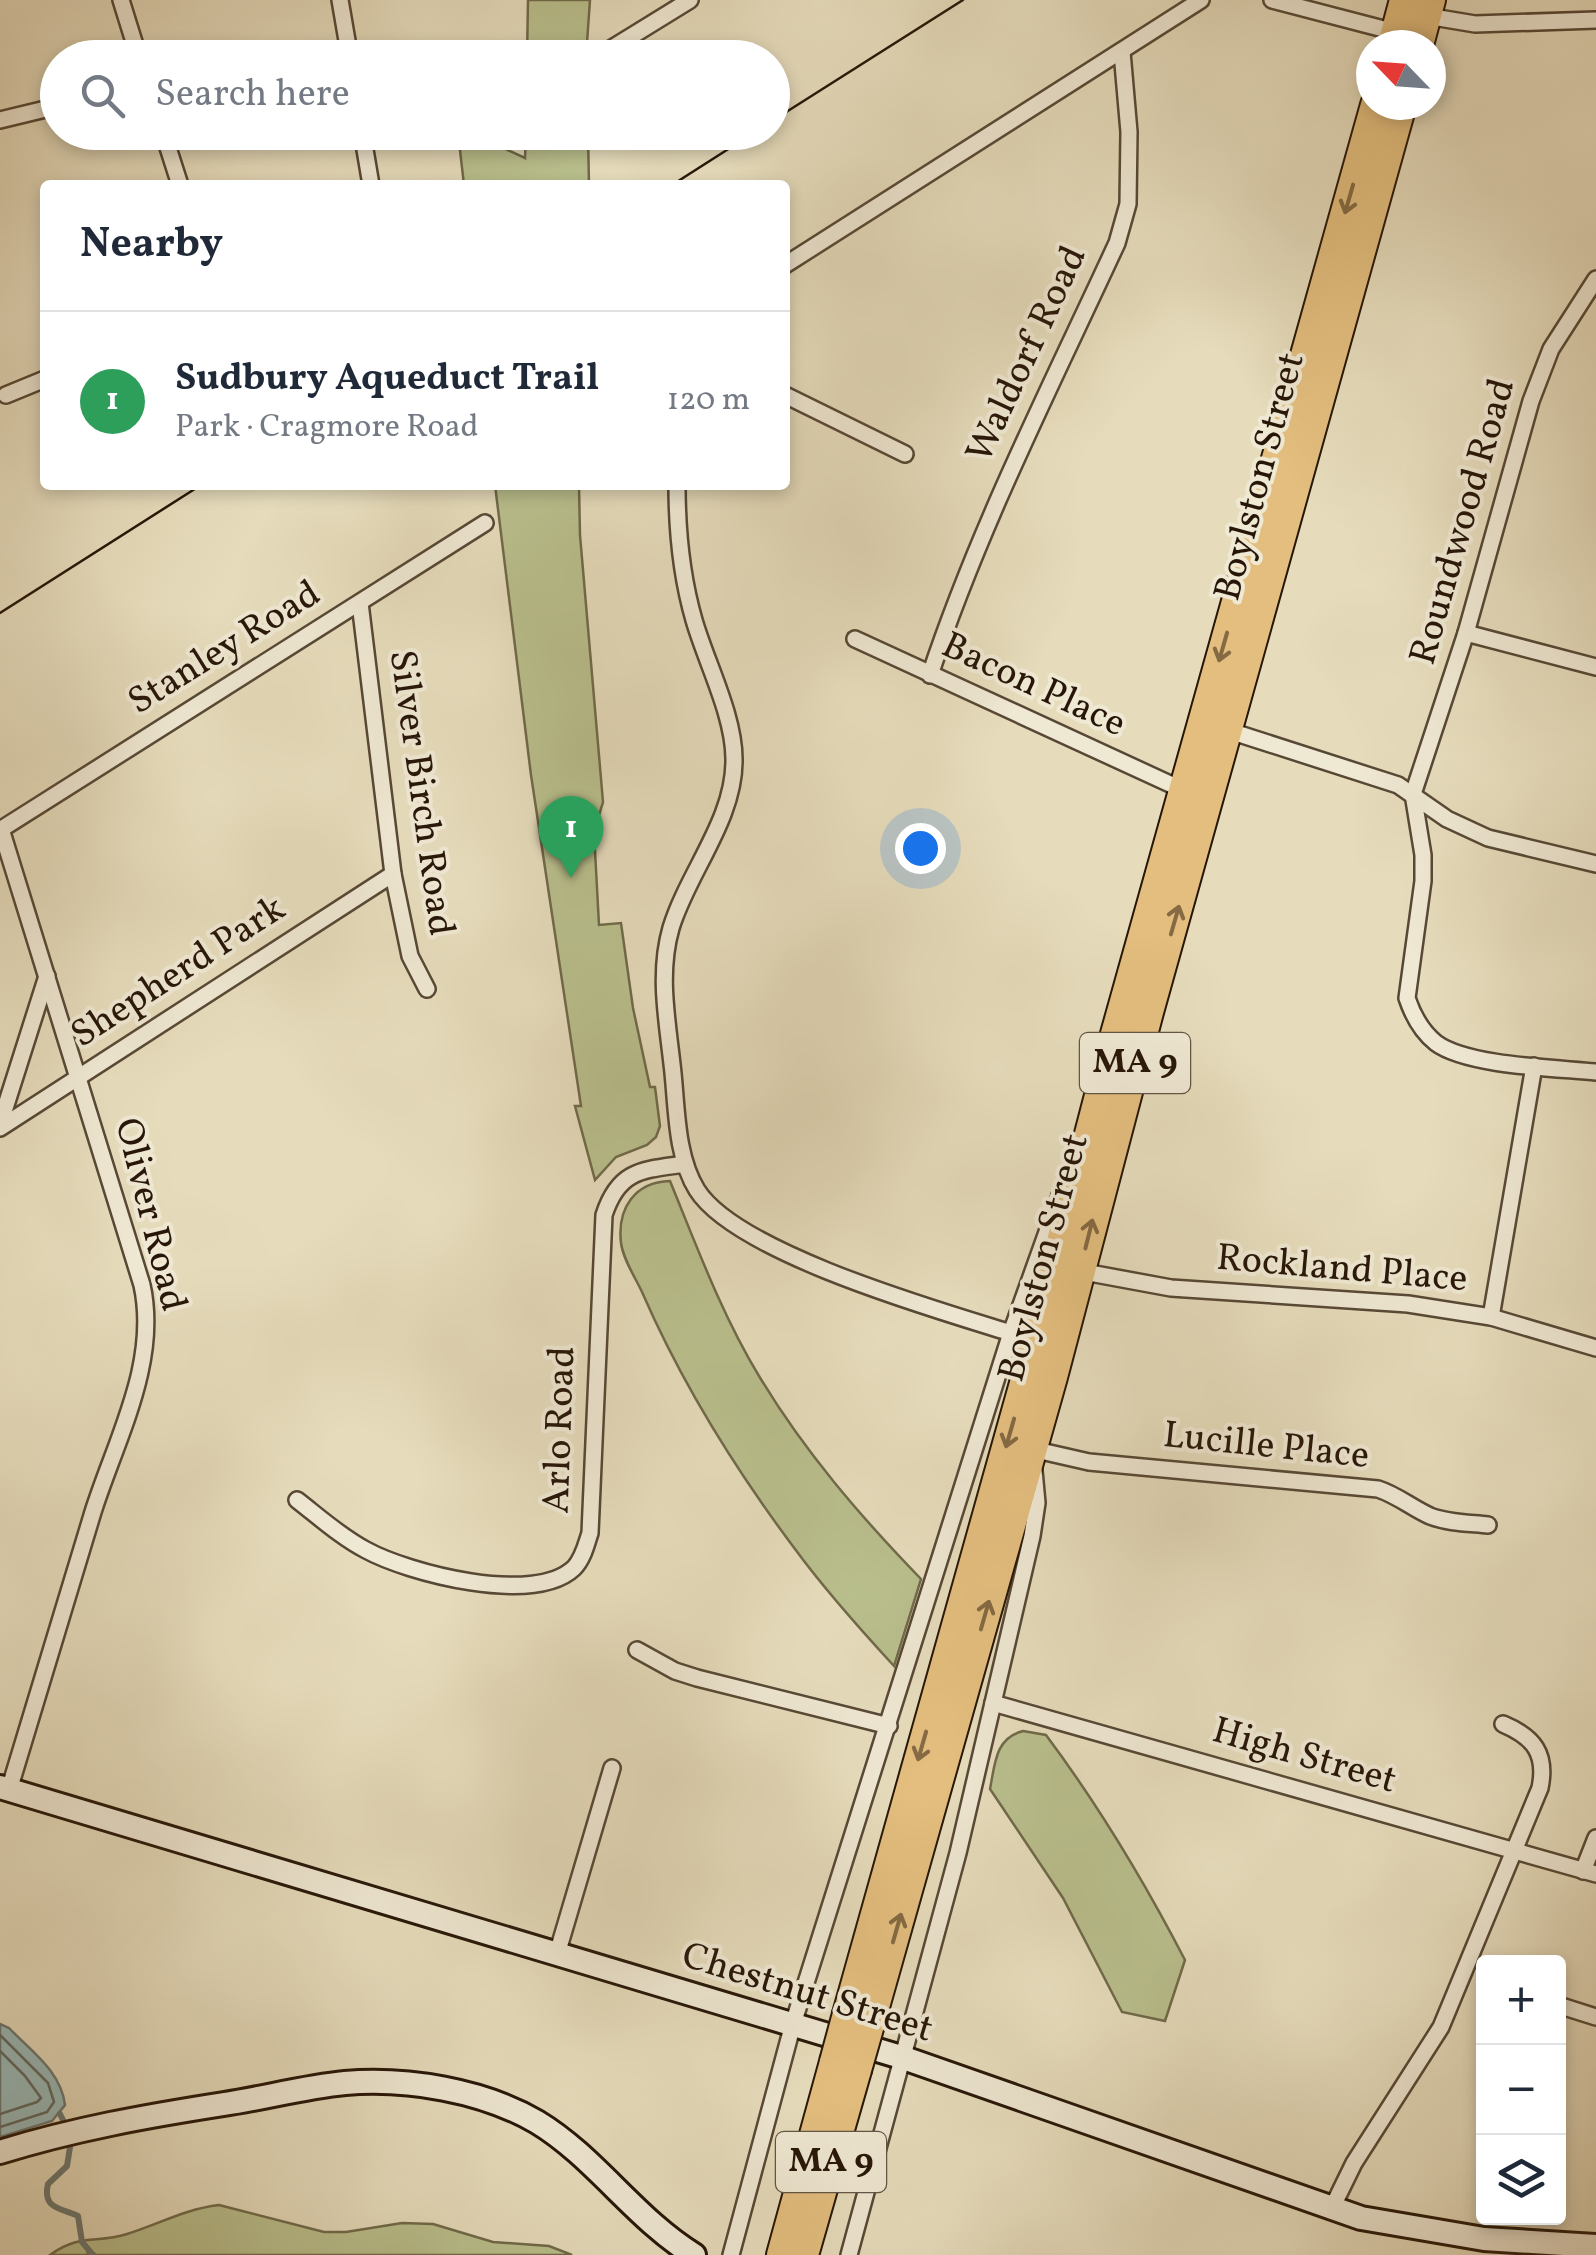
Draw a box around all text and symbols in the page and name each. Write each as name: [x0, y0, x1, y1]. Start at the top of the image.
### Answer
north arrow: [1356, 30, 1446, 120]
search box: [40, 40, 790, 150]
icon: search: [75, 68, 130, 123]
text: Search here: [155, 69, 350, 122]
one-way arrow: [1338, 183, 1357, 214]
text: Nearby: [80, 216, 223, 275]
street label: Waldorf Road: [955, 238, 1101, 472]
street label: Boylston Street: [1202, 347, 1320, 607]
text: Sudbury Aqueduct Trail: [175, 353, 599, 406]
street label: Roundwood Road: [1398, 373, 1530, 671]
text: 1: [106, 379, 119, 423]
text: 120 m: [667, 379, 750, 423]
text: Park · Cragmore Road: [175, 406, 479, 450]
street label: Stanley Road: [119, 569, 331, 729]
street label: Bacon Place: [932, 620, 1134, 752]
one-way arrow: [1213, 631, 1232, 662]
street label: Silver Birch Road: [374, 647, 466, 939]
pin: 1: [538, 796, 604, 878]
your location: [895, 823, 946, 874]
street label: Shepherd Park: [61, 884, 297, 1062]
one-way arrow: [1167, 905, 1185, 936]
road number: MA 9: [1080, 1033, 1190, 1093]
street label: Oliver Road: [99, 1113, 199, 1317]
street label: Boylston Street: [986, 1128, 1104, 1388]
one-way arrow: [1081, 1219, 1099, 1251]
street label: Rockland Place: [1214, 1233, 1470, 1307]
street label: Arlo Road: [532, 1345, 590, 1515]
street label: Lucille Place: [1160, 1410, 1372, 1484]
one-way arrow: [1000, 1417, 1018, 1448]
one-way arrow: [977, 1600, 996, 1631]
street label: High Street: [1206, 1705, 1402, 1809]
one-way arrow: [912, 1730, 930, 1761]
one-way arrow: [889, 1912, 907, 1944]
street label: Chestnut Street: [675, 1931, 939, 2057]
map controls: [1476, 1955, 1566, 2225]
button: +: [1476, 1955, 1566, 2045]
button: −: [1476, 2045, 1566, 2135]
road number: MA 9: [776, 2132, 886, 2192]
button: layers: [1476, 2135, 1566, 2225]

